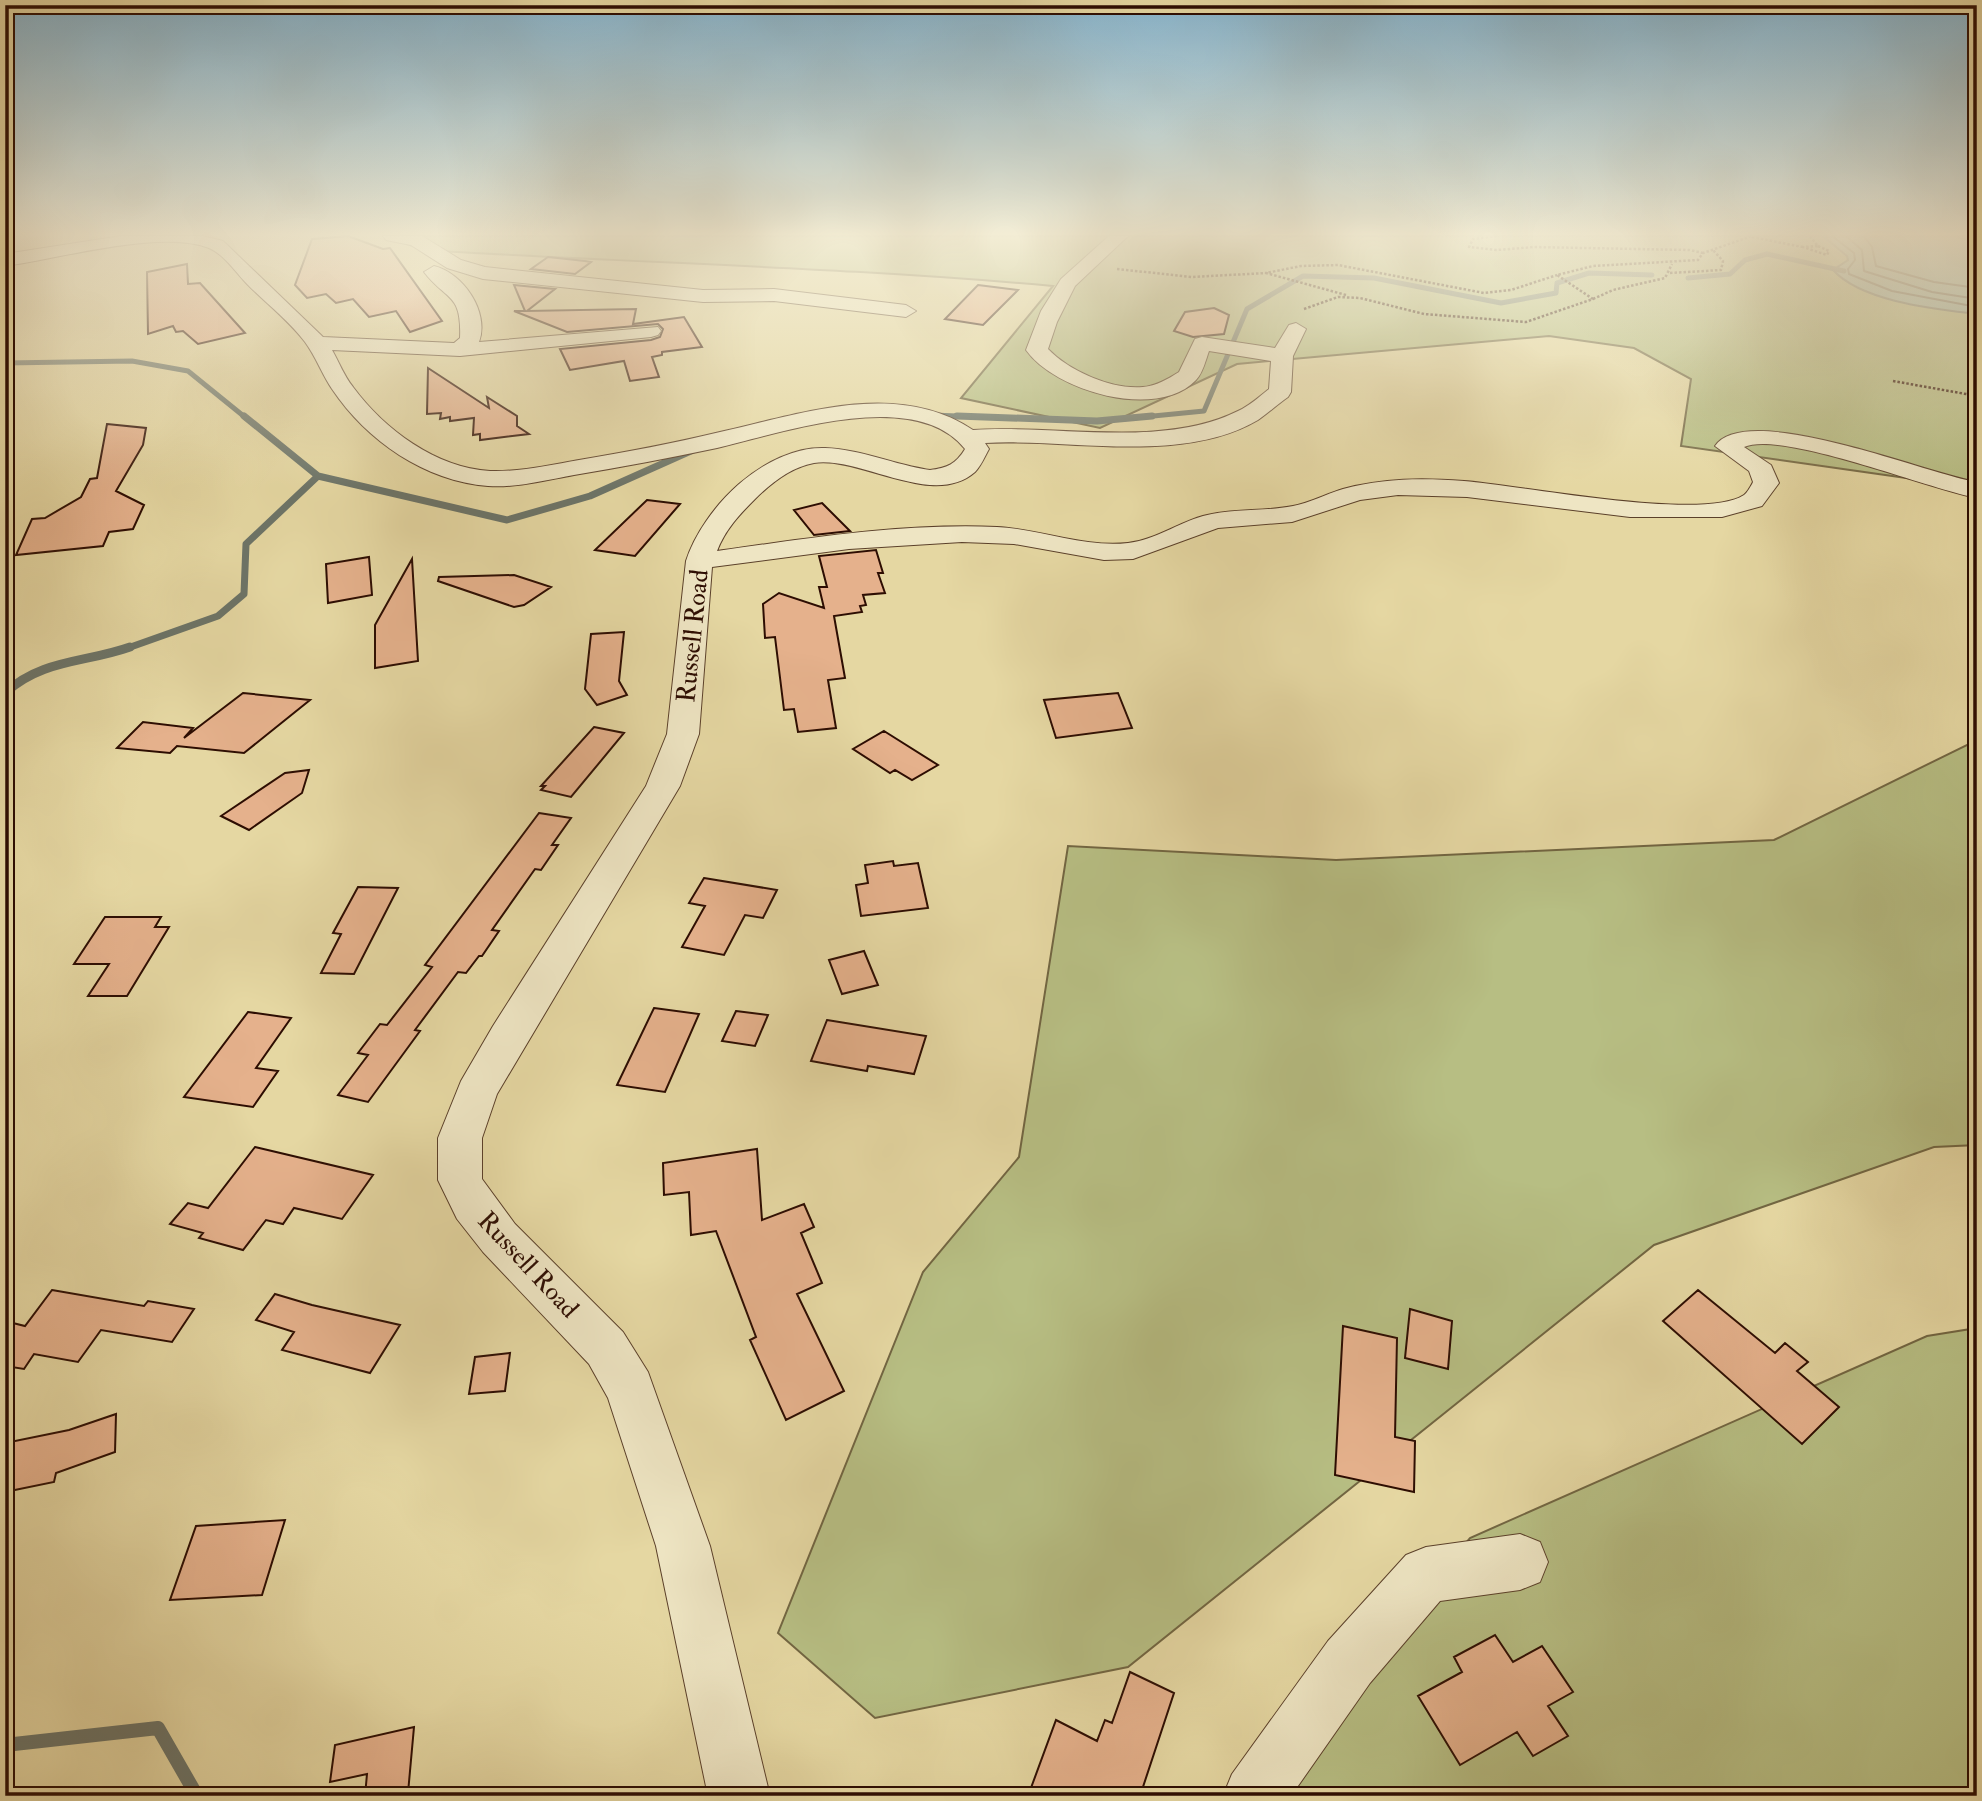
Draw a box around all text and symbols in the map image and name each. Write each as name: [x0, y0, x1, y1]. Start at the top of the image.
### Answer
street label: Russell Road: [670, 568, 716, 704]
street label: Russell Road: [471, 1205, 585, 1325]

